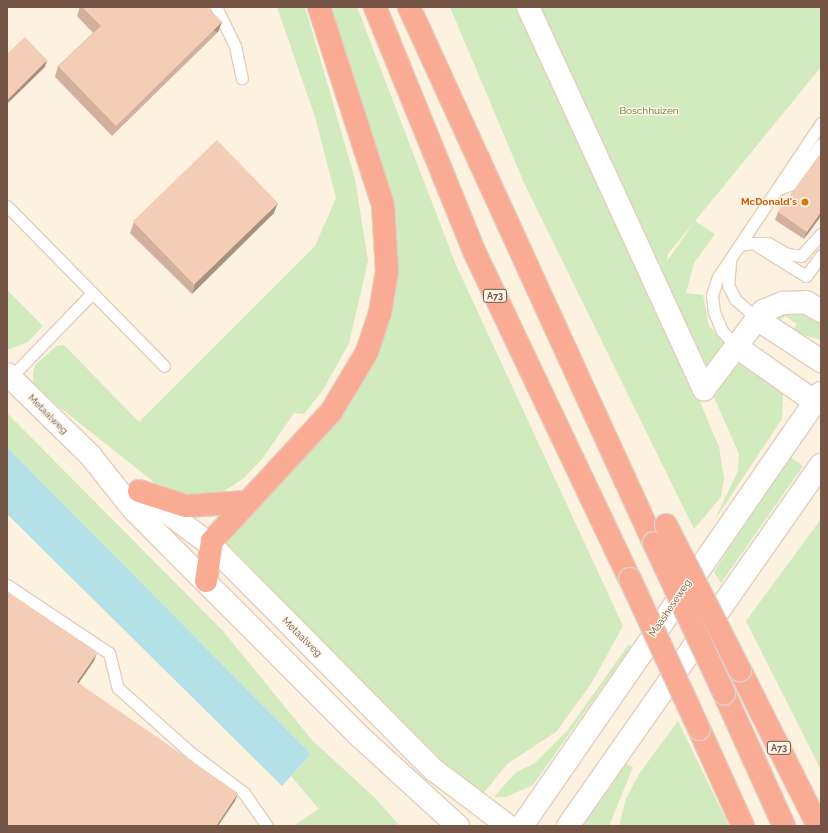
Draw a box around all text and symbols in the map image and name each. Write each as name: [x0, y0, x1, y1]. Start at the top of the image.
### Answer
park label: Boschhuizen: [619, 105, 679, 117]
place label: McDonald's: [741, 196, 797, 208]
marker: McDonald's: [800, 197, 810, 207]
road number: A73: [482, 289, 508, 303]
street label: Metaalweg: [26, 392, 70, 436]
street label: Maasheseweg: [646, 577, 694, 639]
street label: Metaalweg: [280, 615, 324, 659]
road number: A73: [766, 741, 792, 755]

